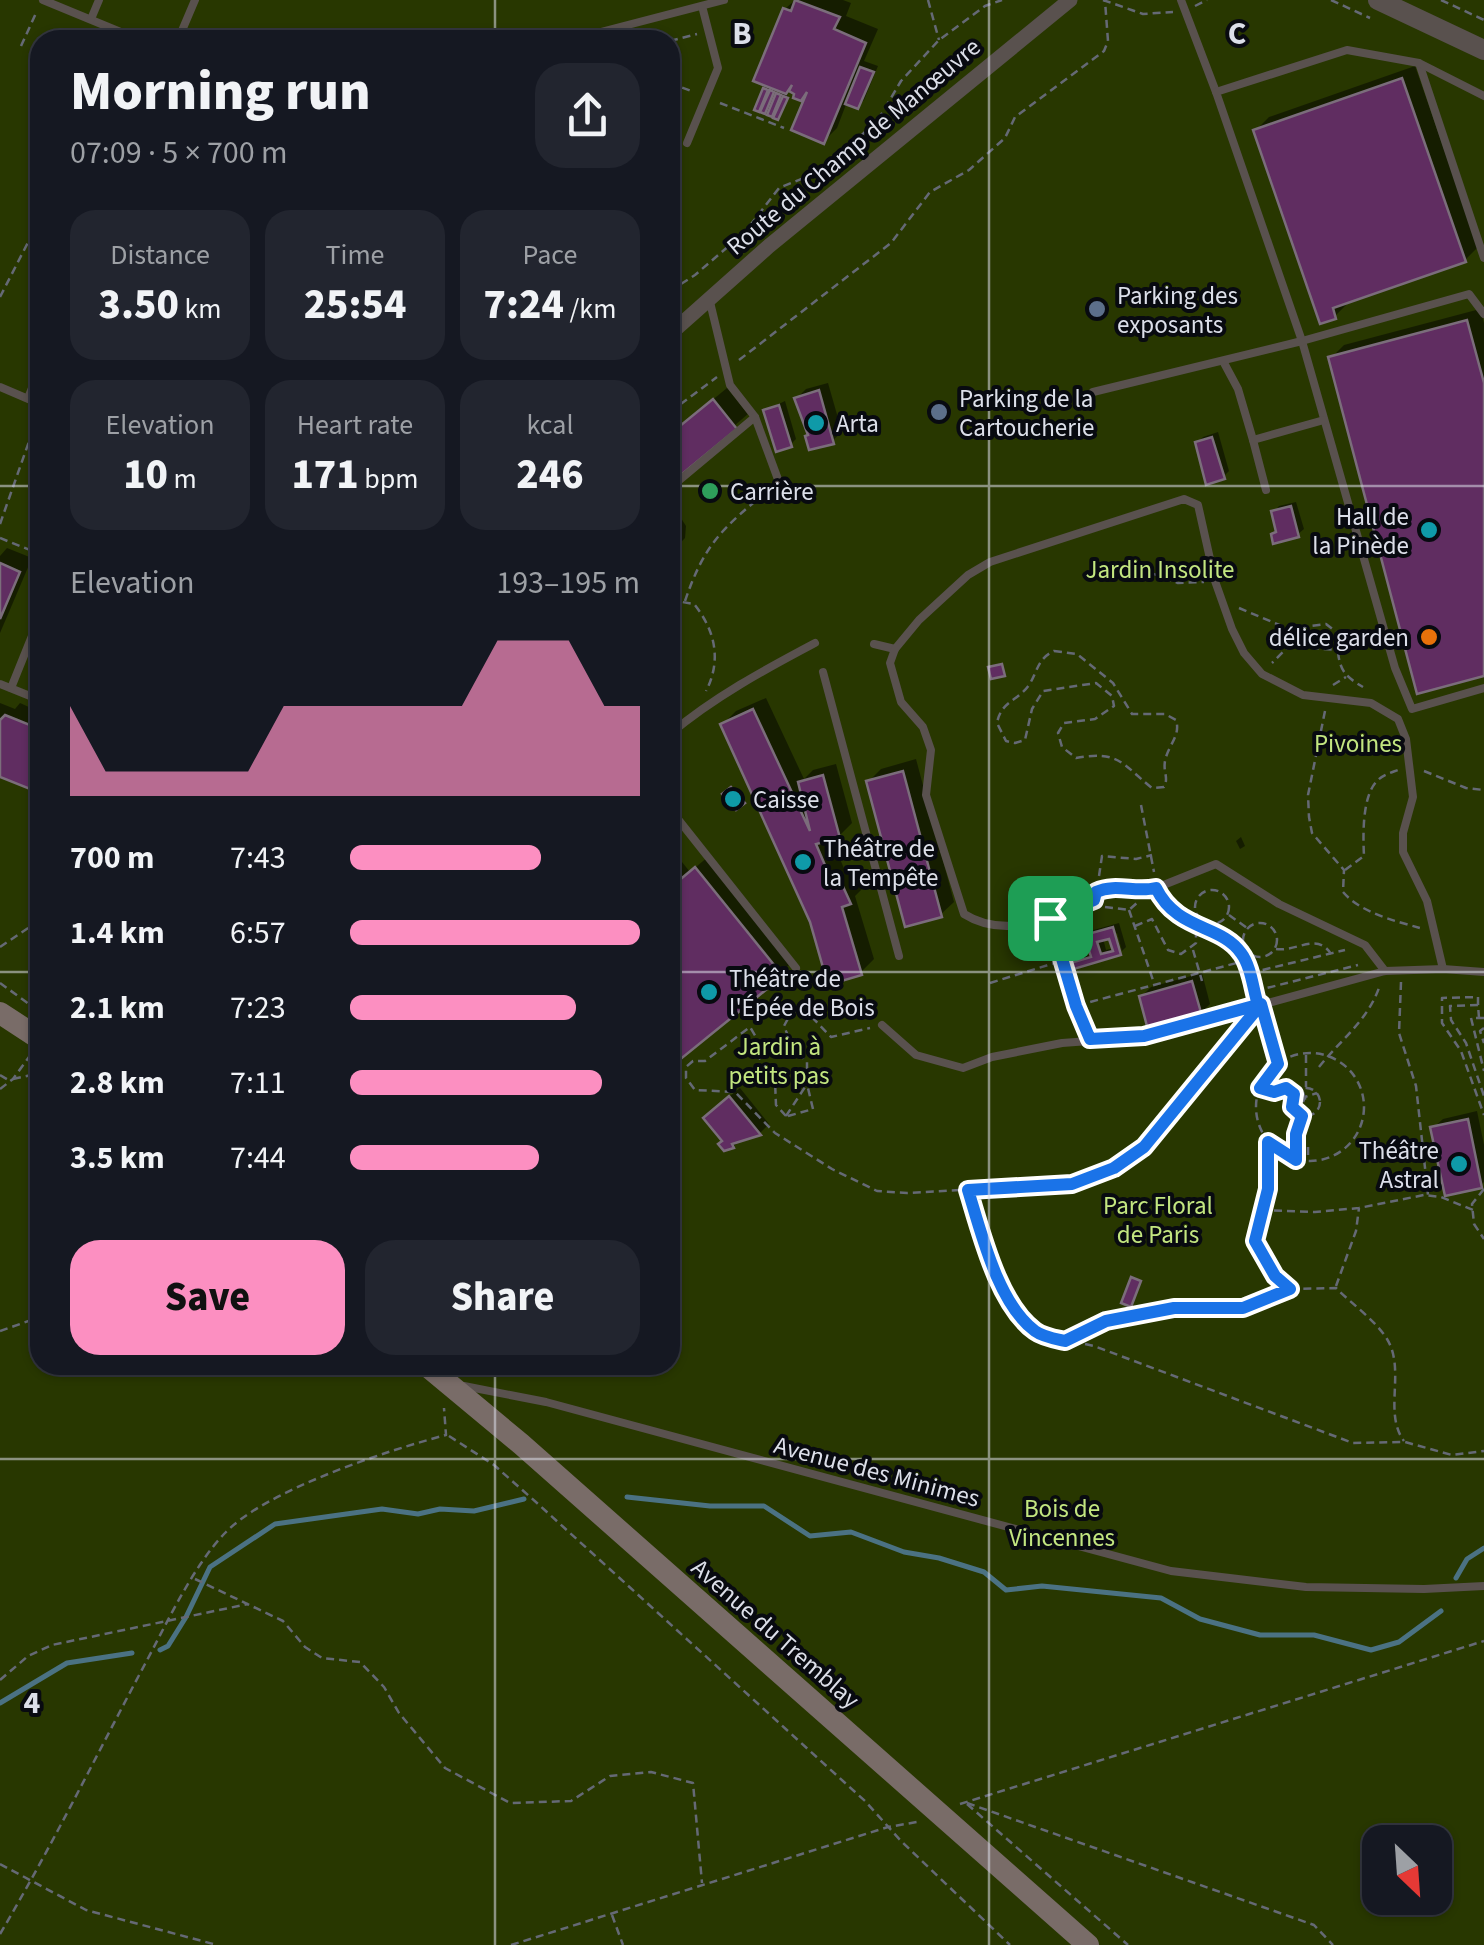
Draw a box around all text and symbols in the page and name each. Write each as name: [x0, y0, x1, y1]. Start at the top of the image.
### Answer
text: B: [732, 11, 752, 57]
text: C: [1228, 11, 1246, 57]
street label: Route du Champ de Manœuvre: [719, 29, 989, 264]
text: Morning run: [70, 53, 371, 131]
button: share: [535, 63, 640, 168]
text: 07:09 · 5 × 700 m: [70, 130, 288, 176]
text: Distance: [110, 235, 210, 275]
text: Time: [326, 235, 385, 275]
text: Pace: [523, 235, 577, 275]
text: 3.50: [99, 275, 179, 335]
text: 25:54: [304, 275, 406, 335]
text: 7:24: [484, 275, 564, 335]
place label: Parking des exposants: [1117, 278, 1238, 343]
text: km: [179, 289, 222, 329]
text: /km: [564, 289, 616, 329]
marker: Parking des exposants: [1086, 298, 1108, 320]
place label: Parking de la Cartoucherie: [959, 381, 1094, 446]
marker: Parking de la Cartoucherie: [928, 401, 950, 423]
text: Elevation: [105, 405, 215, 445]
text: Heart rate: [297, 405, 413, 445]
text: kcal: [526, 405, 574, 445]
place label: Arta: [836, 406, 879, 442]
marker: Arta: [805, 412, 827, 434]
text: 10: [123, 445, 168, 505]
text: 171: [291, 445, 359, 505]
text: 246: [516, 445, 584, 505]
text: m: [168, 459, 197, 499]
text: bpm: [359, 459, 419, 499]
place label: Carrière: [730, 474, 814, 510]
marker: Carrière: [699, 480, 721, 502]
place label: Hall de la Pinède: [1312, 499, 1409, 564]
marker: Hall de la Pinède: [1418, 519, 1440, 541]
park label: Jardin Insolite: [1085, 552, 1235, 588]
text: Elevation: [70, 560, 195, 606]
text: 193–195 m: [496, 560, 640, 606]
place label: délice garden: [1269, 620, 1409, 656]
marker: délice garden: [1418, 626, 1440, 648]
park label: Pivoines: [1314, 726, 1402, 762]
place label: Caisse: [753, 782, 819, 818]
marker: Caisse: [722, 788, 744, 810]
place label: Théâtre de la Tempête: [823, 831, 938, 896]
text: 700 m: [70, 835, 155, 881]
text: 7:43: [230, 835, 286, 881]
marker: Théâtre de la Tempête: [792, 851, 814, 873]
pin: [1008, 876, 1093, 961]
icon: arrive: [1023, 891, 1078, 946]
text: 1.4 km: [70, 910, 165, 956]
text: 6:57: [230, 910, 286, 956]
place label: Théâtre de l'Épée de Bois: [729, 961, 875, 1026]
marker: Théâtre de l'Épée de Bois: [698, 981, 720, 1003]
text: 2.1 km: [70, 985, 165, 1031]
text: 7:23: [230, 985, 286, 1031]
park label: Jardin à petits pas: [729, 1029, 829, 1094]
text: 2.8 km: [70, 1060, 165, 1106]
text: 7:11: [230, 1060, 286, 1106]
place label: Théâtre Astral: [1358, 1133, 1439, 1198]
text: 3.5 km: [70, 1135, 165, 1181]
text: 7:44: [230, 1135, 286, 1181]
marker: Théâtre Astral: [1448, 1153, 1470, 1175]
park label: Parc Floral de Paris: [1103, 1188, 1213, 1253]
button: Save: [70, 1240, 345, 1355]
button: Share: [365, 1240, 640, 1355]
street label: Avenue des Minimes: [770, 1427, 984, 1517]
park label: Bois de Vincennes: [1009, 1491, 1115, 1556]
street label: Avenue du Tremblay: [683, 1550, 868, 1717]
text: 4: [24, 1680, 41, 1726]
north arrow: [1362, 1825, 1452, 1915]
map controls: [1362, 1825, 1452, 1915]

